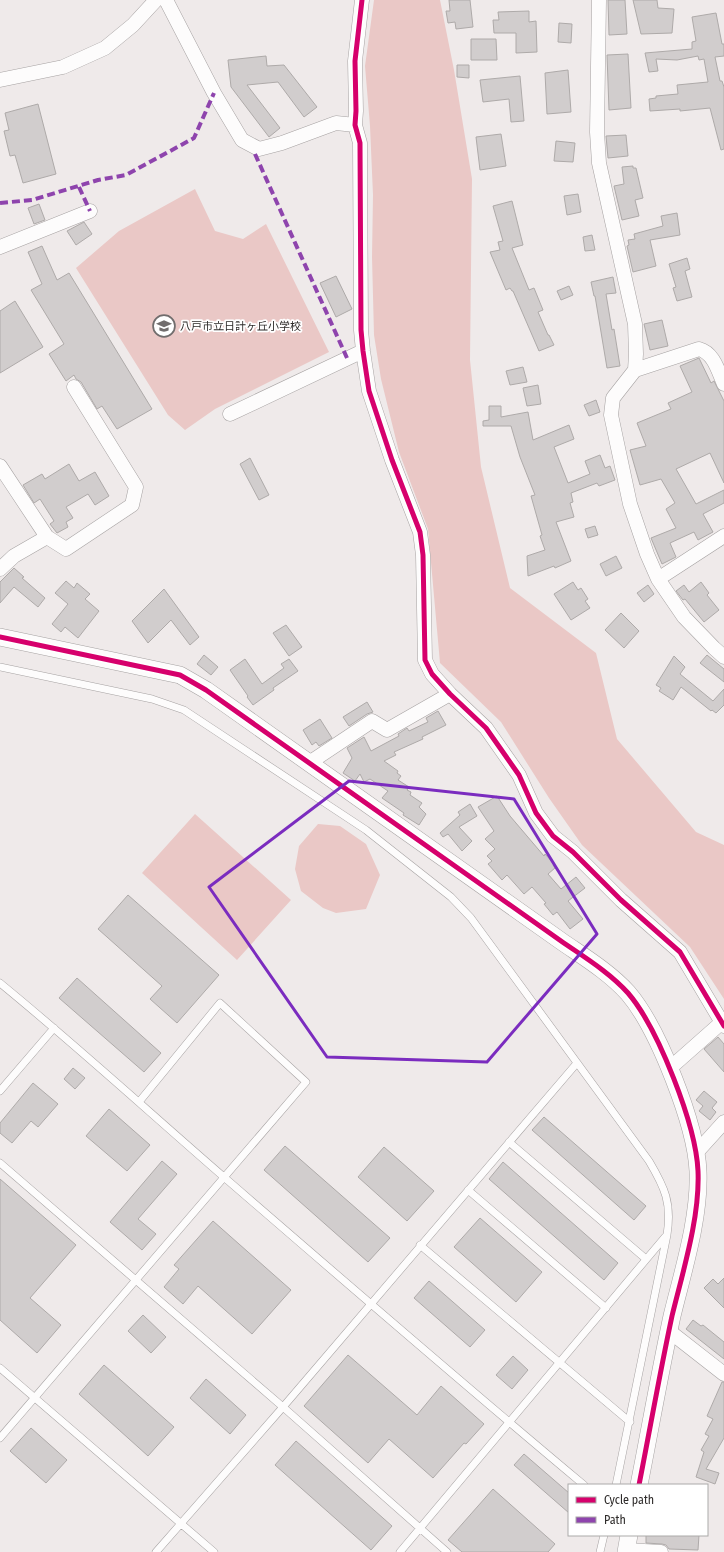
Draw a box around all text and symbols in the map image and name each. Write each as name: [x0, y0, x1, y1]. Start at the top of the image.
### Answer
school or university icon: 八戸市立日計ヶ丘小学校: [151, 313, 177, 339]
place label: 八戸市立日計ヶ丘小学校: [180, 320, 301, 333]
legend: [568, 1484, 708, 1536]
text: Cycle path: [604, 1493, 654, 1507]
text: Path: [604, 1513, 626, 1527]

